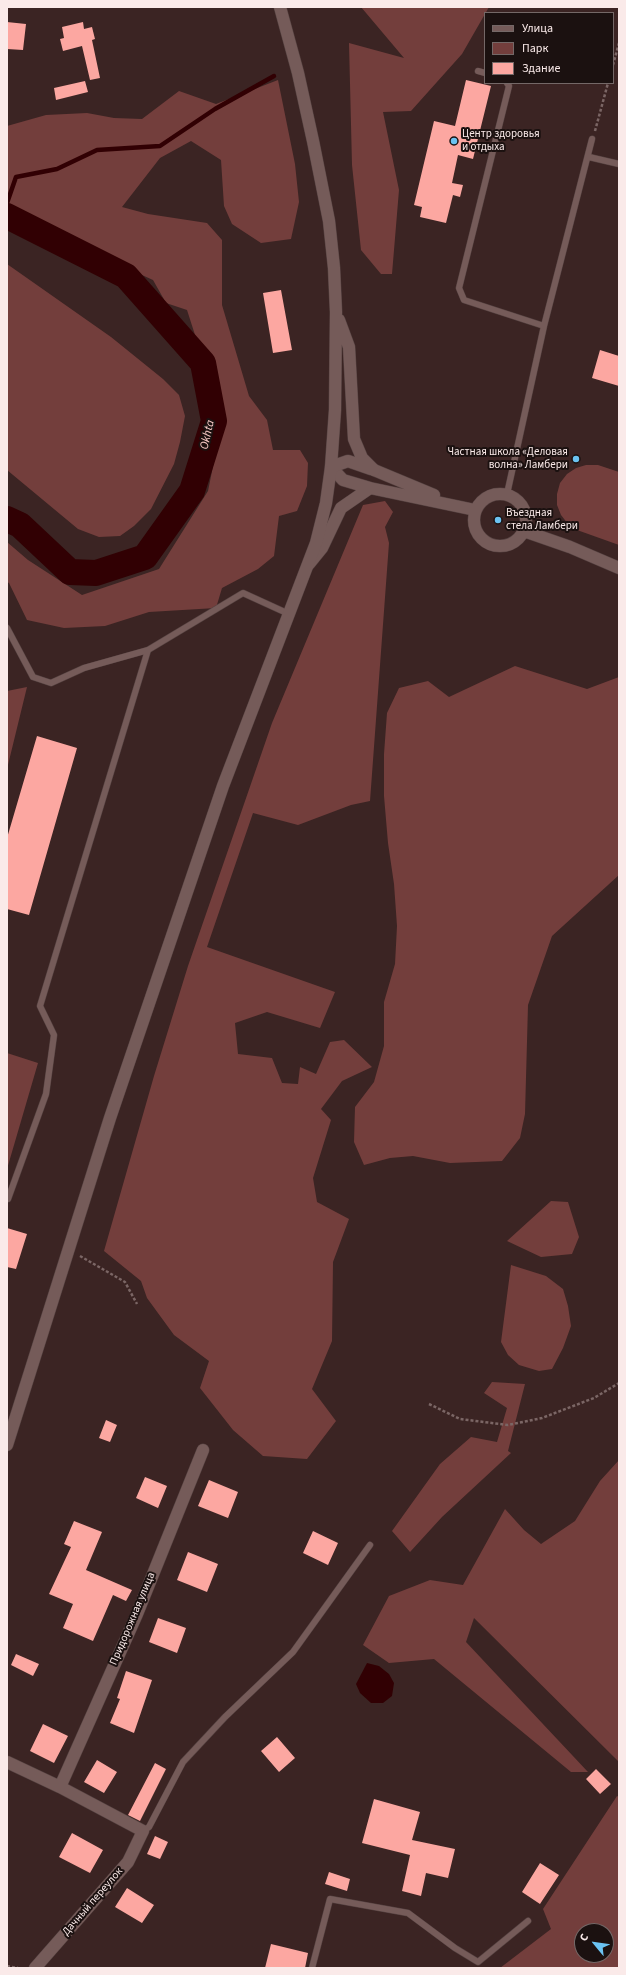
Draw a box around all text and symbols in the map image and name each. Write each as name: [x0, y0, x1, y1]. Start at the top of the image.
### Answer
legend: [484, 12, 614, 84]
text: Улица: [522, 20, 553, 37]
text: Парк: [522, 40, 548, 57]
text: Здание: [522, 60, 561, 77]
place label: Центр здоровья и отдыха: [462, 128, 540, 154]
marker: Центр здоровья и отдыха: [449, 136, 459, 146]
water label: Okhta: [198, 419, 218, 451]
place label: Частная школа «Деловая волна» Ламбери: [447, 446, 568, 472]
marker: Частная школа «Деловая волна» Ламбери: [571, 454, 581, 464]
place label: Въездная стела Ламбери: [506, 507, 578, 533]
marker: Въездная стела Ламбери: [493, 515, 503, 525]
street label: Придорожная улица: [108, 1571, 158, 1667]
street label: Дачный переулок: [60, 1865, 126, 1939]
north arrow: [574, 1923, 614, 1963]
text: С: [576, 1931, 592, 1944]

